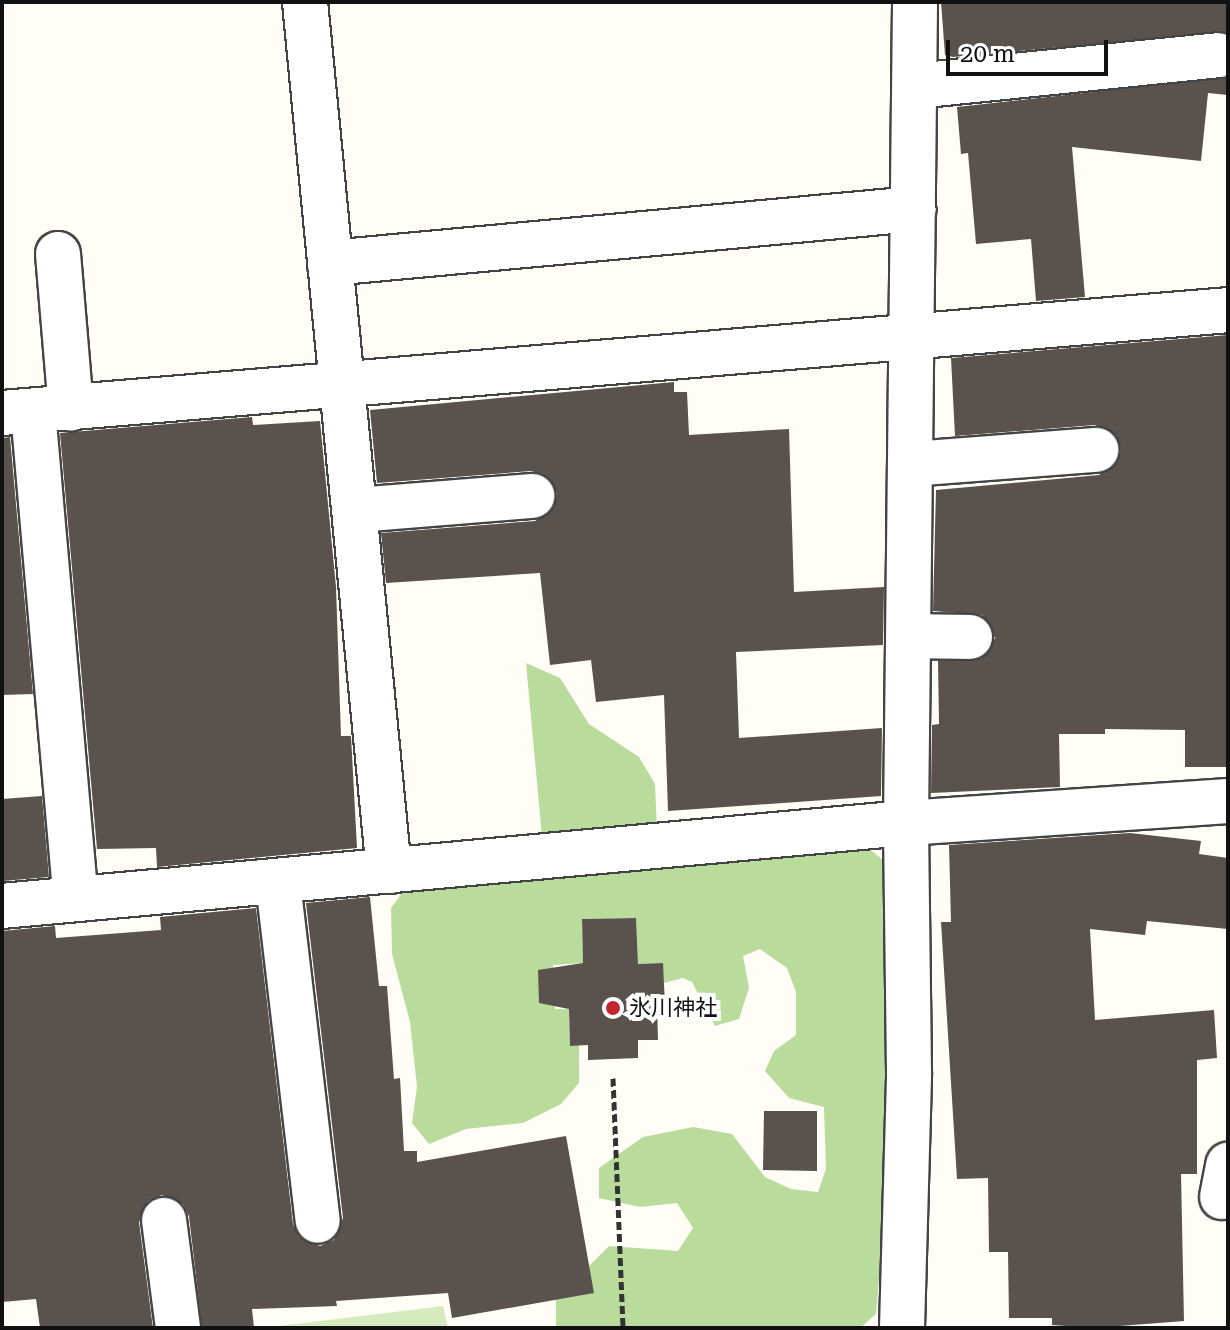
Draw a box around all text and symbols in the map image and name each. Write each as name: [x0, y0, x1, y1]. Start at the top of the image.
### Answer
scale bar: [950, 24, 1112, 74]
text: 20 m: [960, 40, 1015, 68]
place label: 氷川神社: [629, 995, 717, 1021]
marker: 氷川神社: [604, 999, 622, 1017]

